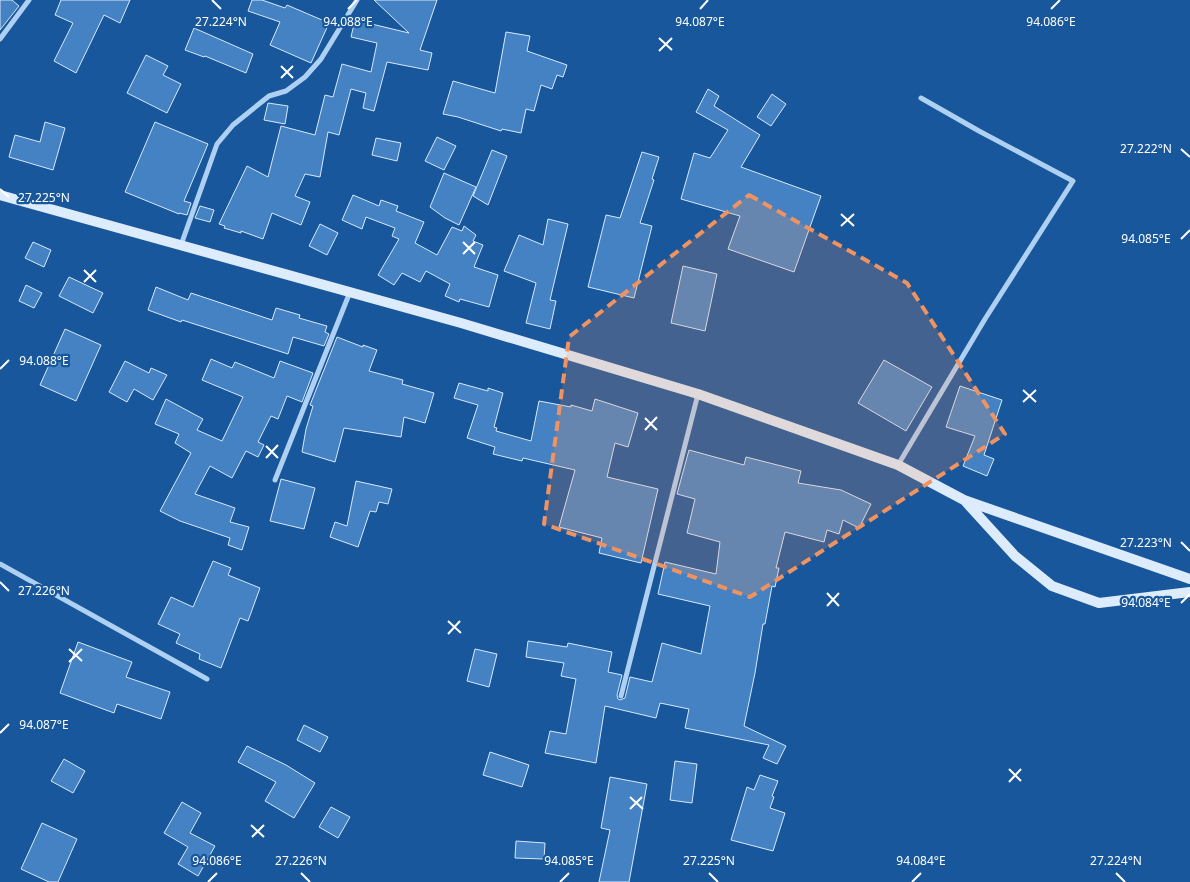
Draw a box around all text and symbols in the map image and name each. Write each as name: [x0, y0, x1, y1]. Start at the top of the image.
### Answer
text: 27.224°N: [195, 13, 247, 30]
text: 94.088°E: [323, 13, 373, 30]
text: 94.087°E: [675, 13, 725, 30]
text: 94.086°E: [1026, 13, 1076, 30]
text: 27.222°N: [1120, 140, 1172, 157]
text: 27.225°N: [18, 189, 70, 206]
text: 94.085°E: [1121, 230, 1171, 247]
text: 94.088°E: [19, 352, 69, 369]
text: 27.223°N: [1120, 534, 1172, 551]
text: 27.226°N: [18, 582, 70, 599]
text: 94.084°E: [1121, 594, 1171, 611]
text: 94.087°E: [19, 716, 69, 733]
text: 94.086°E: [192, 852, 242, 869]
text: 27.226°N: [275, 852, 327, 869]
text: 94.085°E: [544, 852, 594, 869]
text: 27.225°N: [683, 852, 735, 869]
text: 94.084°E: [896, 852, 946, 869]
text: 27.224°N: [1090, 852, 1142, 869]

